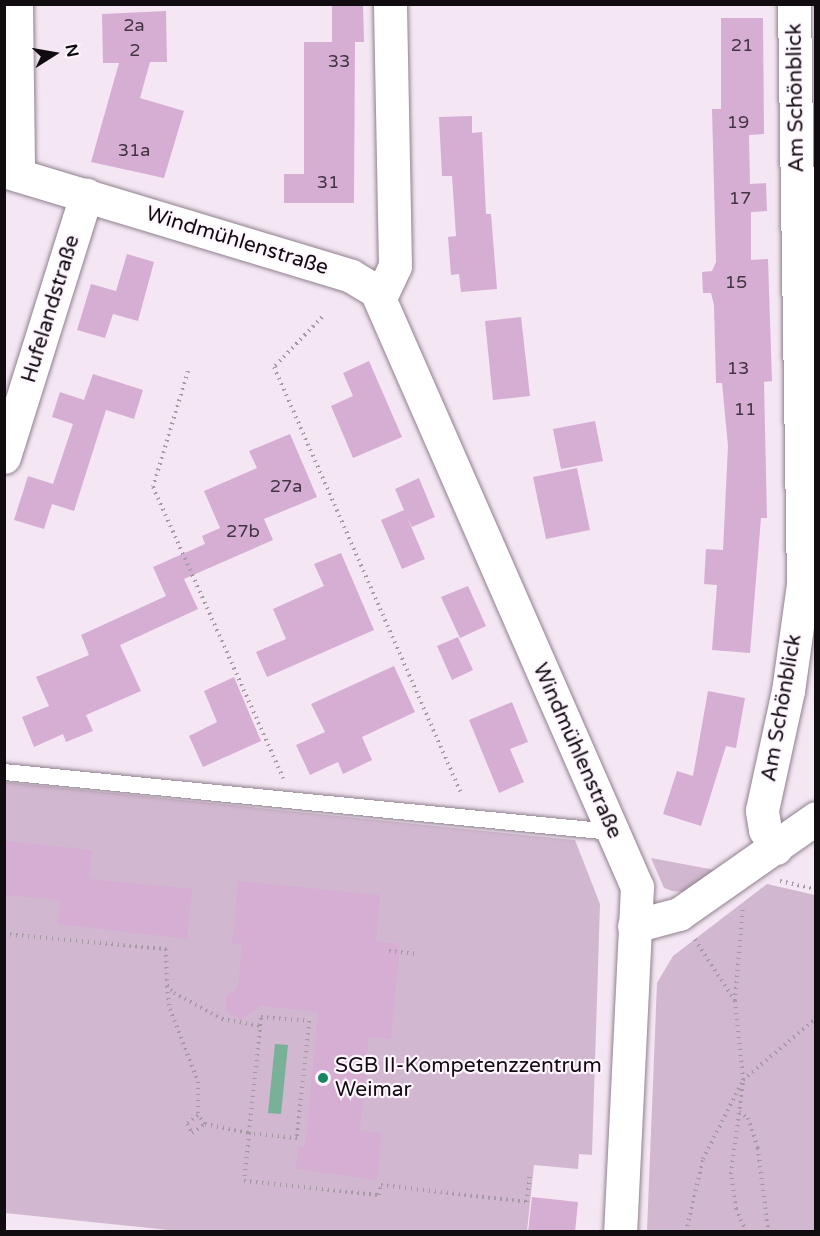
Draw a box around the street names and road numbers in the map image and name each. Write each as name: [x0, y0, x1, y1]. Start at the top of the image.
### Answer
street label: Am Schönblick: [782, 23, 810, 173]
street label: Windmühlenstraße: [143, 201, 331, 281]
street label: Hufelandstraße: [17, 232, 85, 386]
street label: Am Schönblick: [757, 632, 807, 784]
street label: Windmühlenstraße: [527, 659, 627, 843]

